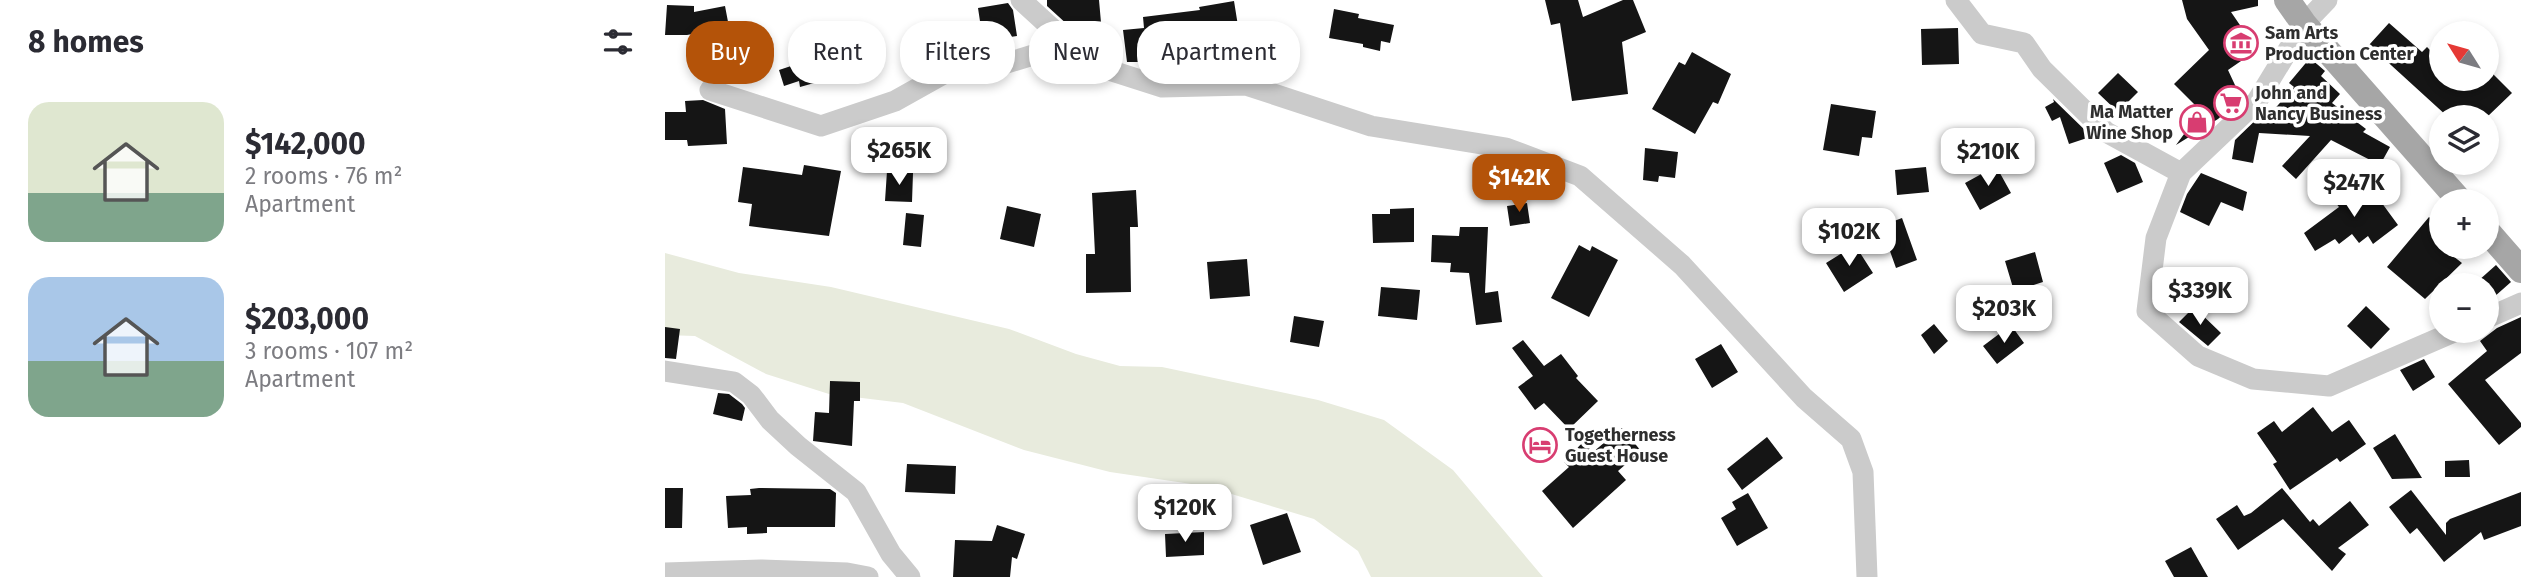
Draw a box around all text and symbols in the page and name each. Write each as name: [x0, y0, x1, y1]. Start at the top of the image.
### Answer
chip: Buy: [686, 21, 774, 84]
chip: Rent: [788, 21, 886, 84]
chip: Filters: [900, 21, 1015, 84]
chip: New: [1029, 21, 1123, 84]
chip: Apartment: [1137, 21, 1300, 84]
north arrow: [2429, 21, 2499, 91]
map controls: [2429, 21, 2499, 343]
place label: Sam Arts Production Center: [2265, 22, 2414, 65]
icon: filters: [599, 23, 637, 61]
text: 8 homes: [28, 24, 144, 60]
museum icon: Sam Arts Production Center: [2222, 24, 2260, 62]
place label: John and Nancy Business: [2254, 82, 2382, 125]
supermarket icon: John and Nancy Business: [2212, 84, 2250, 122]
place label: Ma Matter Wine Shop: [2086, 101, 2174, 144]
shop icon: Ma Matter Wine Shop: [2178, 103, 2216, 141]
button: layers: [2429, 105, 2499, 175]
text: $142,000: [245, 126, 366, 162]
pin: $265K: [850, 128, 948, 187]
pin: $210K: [1939, 128, 2037, 188]
icon: home: [84, 130, 168, 214]
text: $265K: [867, 136, 931, 164]
text: $210K: [1957, 137, 2019, 165]
pin: $142K: [1470, 154, 1568, 214]
pin: $247K: [2305, 160, 2403, 219]
text: 2 rooms · 76 m²: [245, 162, 403, 190]
text: $142K: [1488, 163, 1550, 191]
text: $247K: [2323, 168, 2385, 196]
button: +: [2429, 189, 2499, 259]
text: Apartment: [245, 190, 355, 218]
pin: $102K: [1800, 208, 1898, 268]
text: $102K: [1818, 217, 1880, 245]
pin: $339K: [2151, 268, 2249, 327]
button: −: [2429, 273, 2499, 343]
text: $339K: [2168, 276, 2232, 304]
pin: $203K: [1955, 286, 2053, 345]
text: $203K: [1972, 294, 2036, 322]
text: $203,000: [245, 301, 369, 337]
icon: home: [84, 305, 168, 389]
text: 3 rooms · 107 m²: [245, 337, 413, 365]
text: Apartment: [245, 365, 355, 393]
place label: Togetherness Guest House: [1565, 424, 1676, 467]
hotel icon: Togetherness Guest House: [1521, 426, 1559, 464]
pin: $120K: [1136, 484, 1234, 544]
text: $120K: [1154, 493, 1216, 521]

